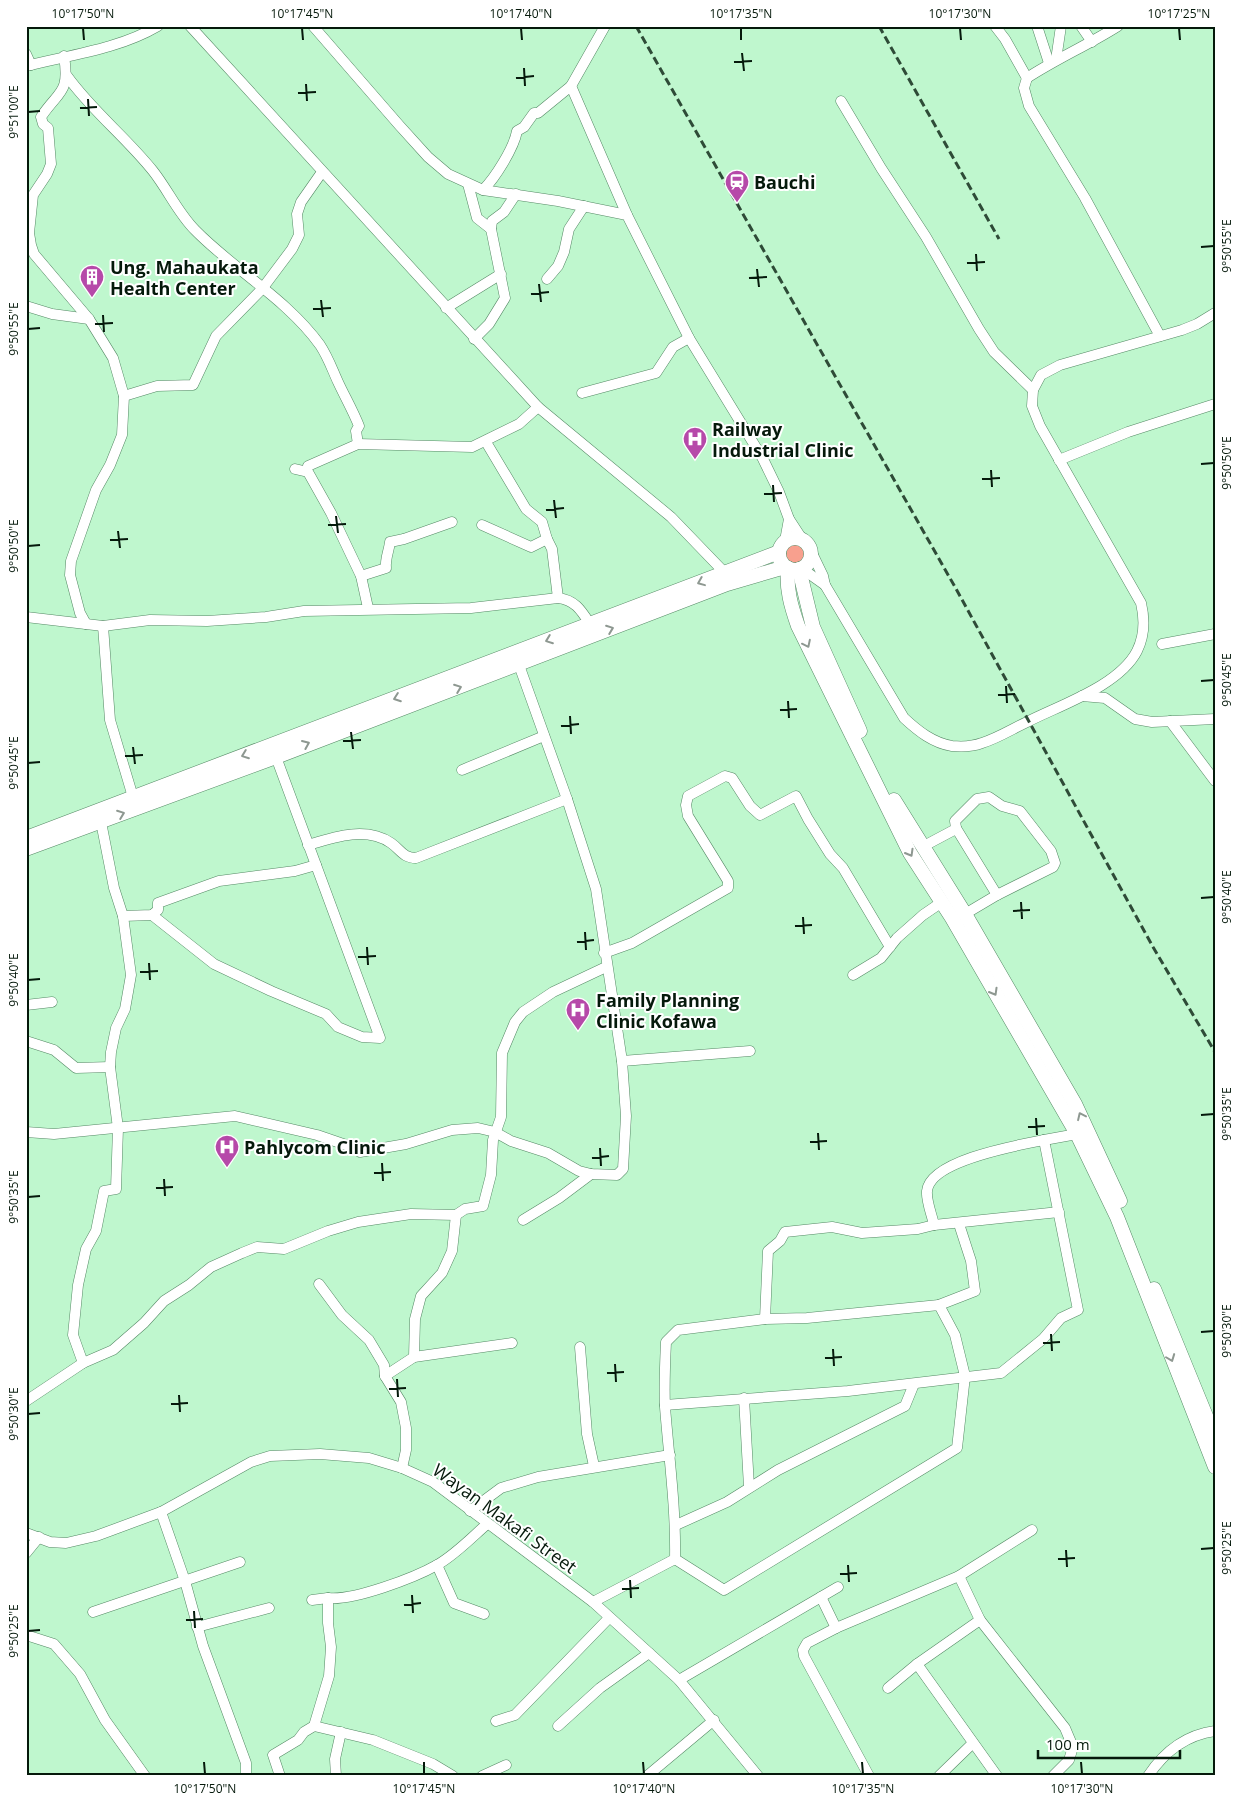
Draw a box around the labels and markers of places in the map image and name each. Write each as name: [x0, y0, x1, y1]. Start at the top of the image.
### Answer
station icon: Bauchi: [724, 169, 750, 203]
place label: Bauchi: [754, 170, 815, 194]
place label: Ung. Mahaukata Health Center: [110, 255, 259, 300]
building icon: Ung. Mahaukata Health Center: [79, 264, 105, 298]
place label: Railway Industrial Clinic: [712, 417, 854, 462]
hospital icon: Railway Industrial Clinic: [682, 426, 708, 460]
place label: Family Planning Clinic Kofawa: [596, 988, 739, 1033]
hospital icon: Family Planning Clinic Kofawa: [565, 997, 591, 1031]
hospital icon: Pahlycom Clinic: [214, 1134, 240, 1168]
place label: Pahlycom Clinic: [244, 1135, 386, 1159]

